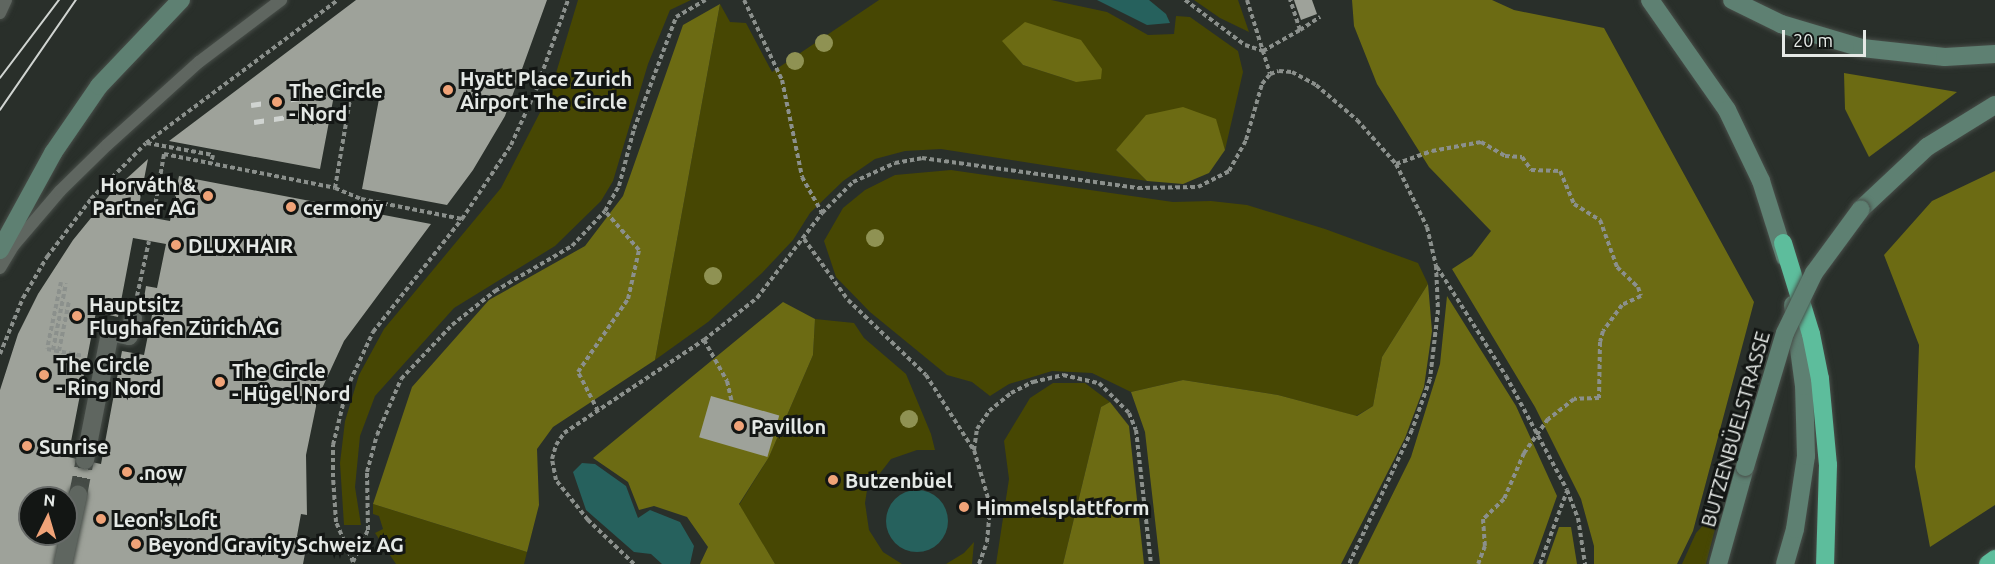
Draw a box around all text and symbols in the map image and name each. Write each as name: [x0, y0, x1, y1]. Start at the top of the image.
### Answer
scale bar: [1785, 18, 1869, 56]
text: 20 m: [1793, 30, 1833, 50]
place label: Hyatt Place Zurich Airport The Circle: [460, 66, 632, 113]
place label: The Circle - Nord: [289, 78, 383, 125]
marker: Hyatt Place Zurich Airport The Circle: [441, 83, 455, 97]
marker: The Circle - Nord: [270, 95, 284, 109]
place label: Horváth & Partner AG: [92, 172, 196, 219]
marker: Horváth & Partner AG: [201, 189, 215, 203]
place label: cermony: [303, 195, 383, 219]
marker: cermony: [284, 200, 298, 214]
place label: DLUX HAIR: [188, 233, 293, 257]
marker: DLUX HAIR: [169, 238, 183, 252]
place label: Hauptsitz Flughafen Zürich AG: [89, 292, 280, 339]
marker: Hauptsitz Flughafen Zürich AG: [70, 309, 84, 323]
street label: BUTZENBÜELSTRASSE: [1696, 328, 1774, 530]
place label: The Circle - Ring Nord: [56, 352, 161, 399]
place label: The Circle - Hügel Nord: [232, 358, 351, 405]
marker: The Circle - Ring Nord: [37, 368, 51, 382]
marker: The Circle - Hügel Nord: [213, 375, 227, 389]
place label: Pavillon: [751, 414, 826, 438]
marker: Pavillon: [732, 419, 746, 433]
place label: Sunrise: [39, 434, 108, 458]
marker: Sunrise: [20, 439, 34, 453]
place label: .now: [139, 460, 183, 484]
marker: .now: [120, 465, 134, 479]
place label: Butzenbüel: [845, 468, 953, 492]
marker: Butzenbüel: [826, 473, 840, 487]
north arrow: [18, 486, 78, 546]
text: N: [43, 491, 56, 510]
place label: Himmelsplattform: [976, 495, 1150, 519]
marker: Himmelsplattform: [957, 500, 971, 514]
place label: Leon's Loft: [113, 507, 218, 531]
marker: Leon's Loft: [94, 512, 108, 526]
place label: Beyond Gravity Schweiz AG: [148, 532, 404, 556]
marker: Beyond Gravity Schweiz AG: [129, 537, 143, 551]

